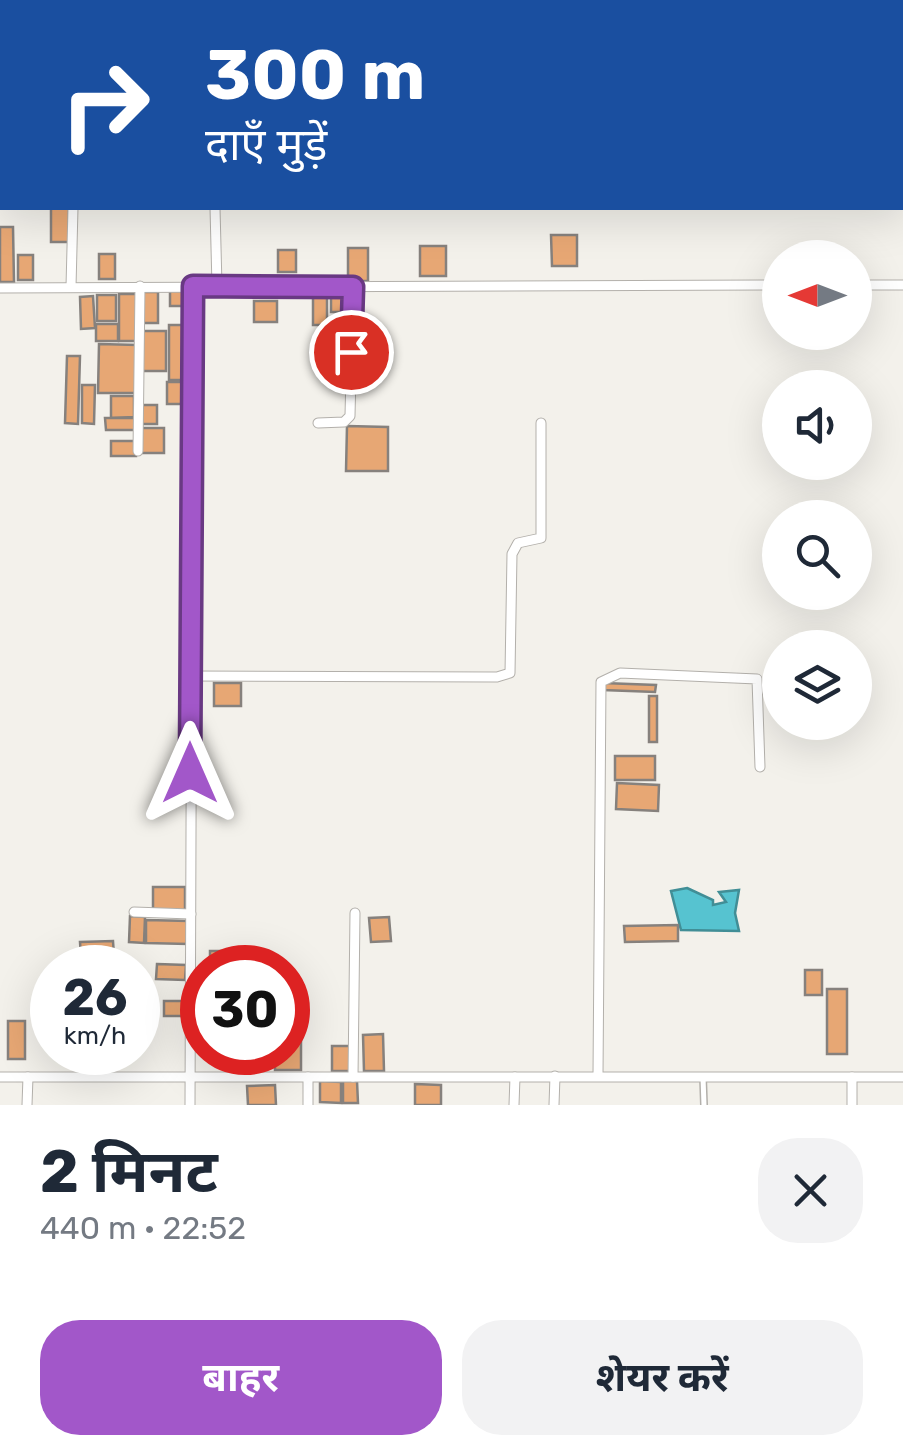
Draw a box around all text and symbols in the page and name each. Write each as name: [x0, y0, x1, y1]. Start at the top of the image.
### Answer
text: 300 m: [205, 34, 425, 117]
icon: right: [40, 40, 170, 170]
text: दाएँ मुड़ें: [205, 118, 327, 171]
north arrow: [762, 240, 872, 350]
map controls: [762, 240, 872, 740]
pin: [309, 310, 394, 395]
icon: arrive: [324, 325, 379, 380]
button: sound: [762, 370, 872, 480]
button: search: [762, 500, 872, 610]
button: layers: [762, 630, 872, 740]
position arrow: [138, 721, 242, 825]
speed limit sign: 30: [180, 945, 310, 1075]
text: 26: [62, 968, 128, 1028]
text: km/h: [64, 1021, 126, 1050]
text: 2 मिनट: [40, 1136, 218, 1207]
button: close: [758, 1138, 863, 1243]
text: 440 m · 22:52: [40, 1209, 246, 1247]
button: बाहर: [40, 1320, 442, 1435]
button: शेयर करें: [462, 1320, 863, 1435]

